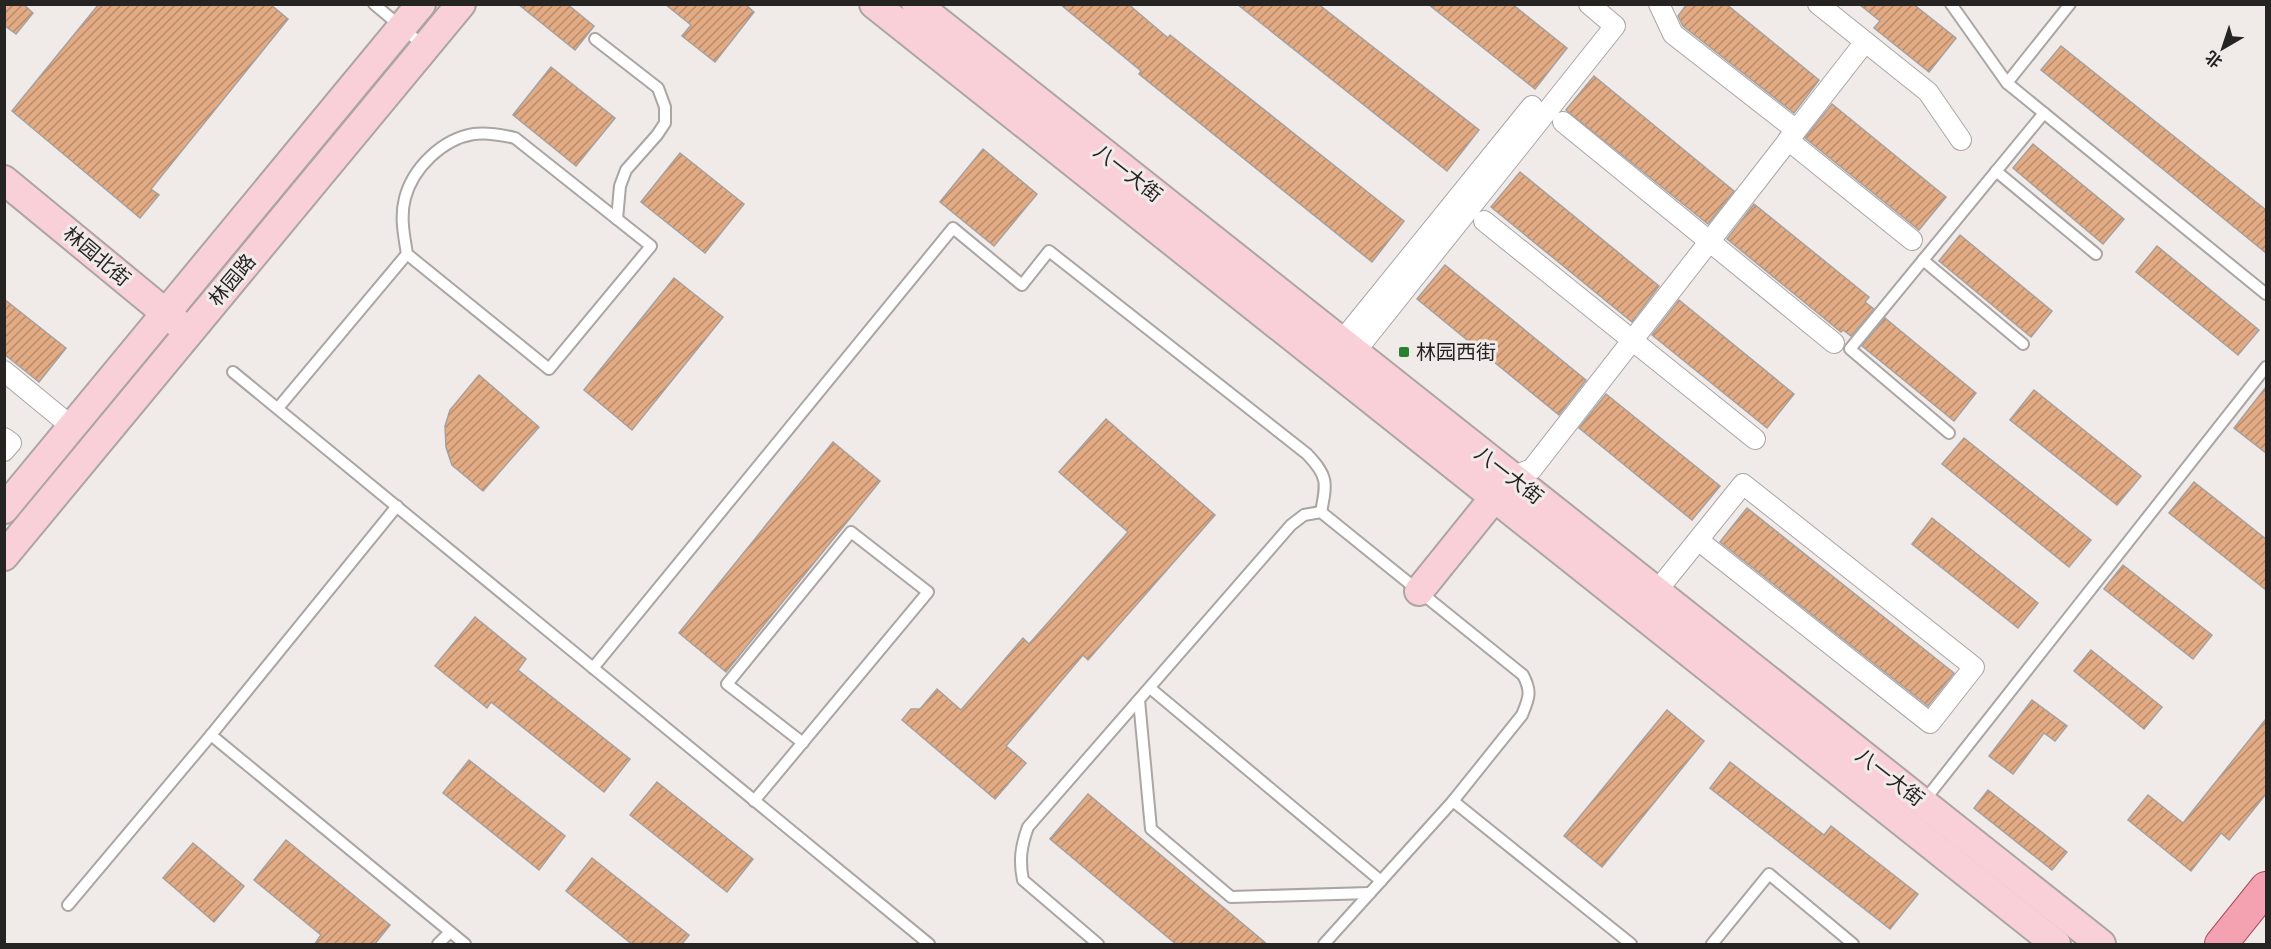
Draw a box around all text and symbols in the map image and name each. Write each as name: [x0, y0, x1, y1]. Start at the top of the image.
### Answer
north arrow: [2193, 18, 2253, 78]
text: 北: [2202, 46, 2227, 72]
street label: 八一大街: [1088, 140, 1166, 208]
street label: 林园北街: [58, 222, 135, 292]
street label: 林园路: [204, 250, 261, 311]
place label: 林园西街: [1416, 341, 1496, 365]
marker: 林园西街: [1397, 345, 1411, 359]
street label: 八一大街: [1469, 442, 1547, 510]
street label: 八一大街: [1850, 744, 1928, 812]

